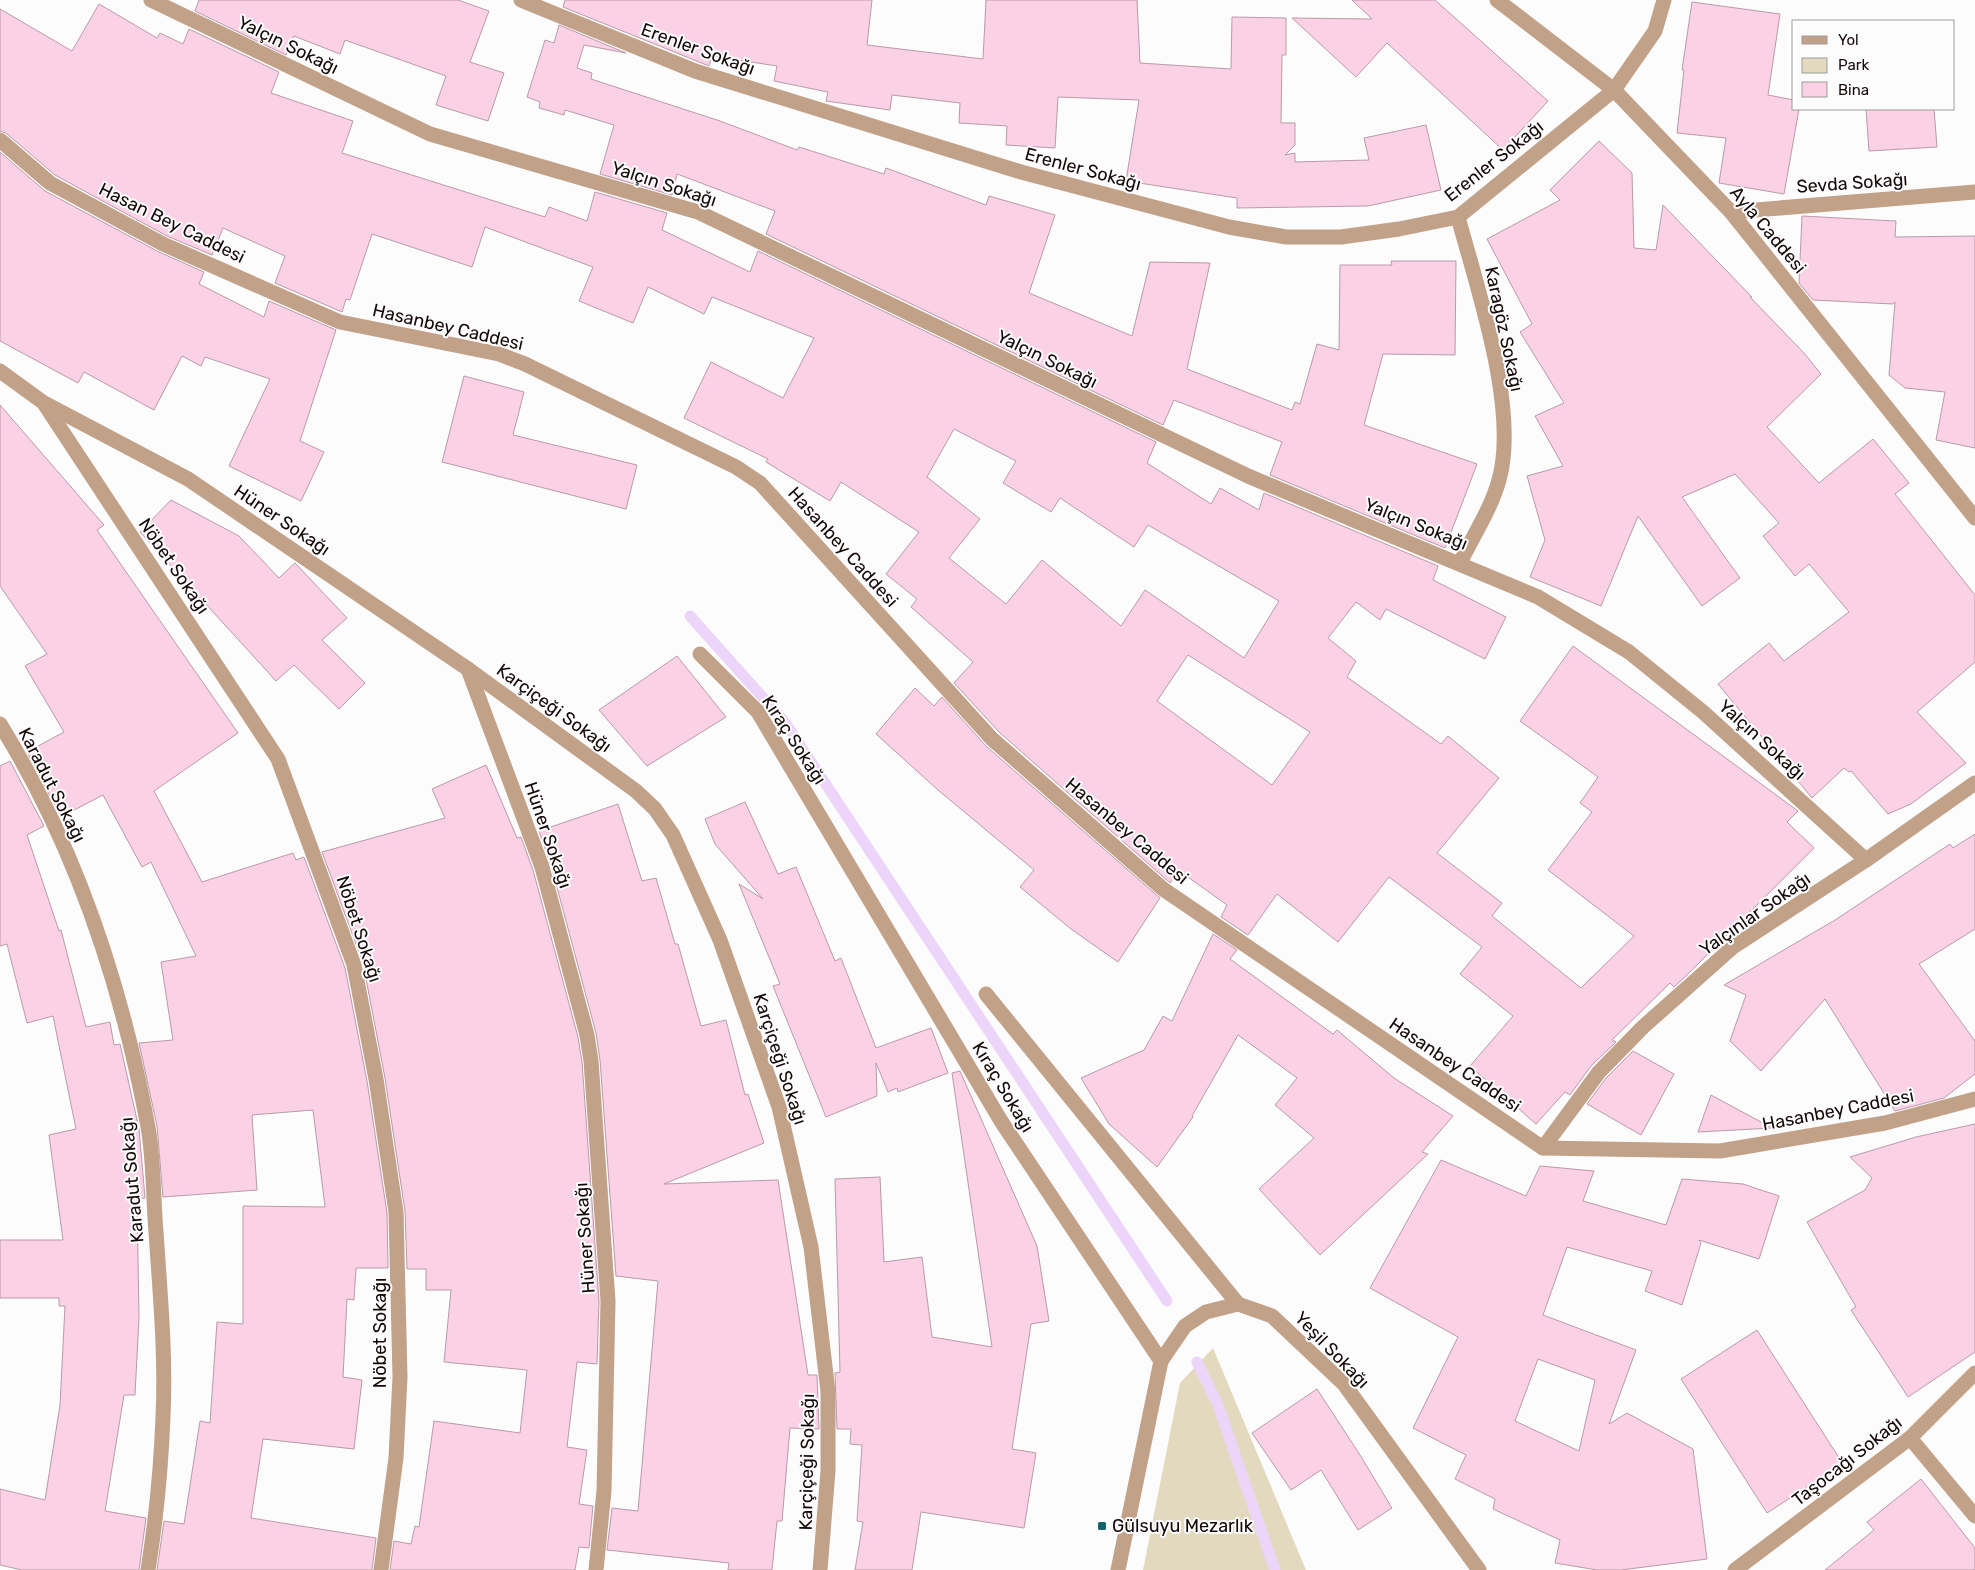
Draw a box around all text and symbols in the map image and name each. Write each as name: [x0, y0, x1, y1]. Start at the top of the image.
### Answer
street label: Yalçın Sokağı: [234, 11, 342, 79]
street label: Erenler Sokağı: [638, 18, 758, 80]
legend: [1792, 20, 1955, 110]
text: Yol: [1838, 31, 1859, 49]
text: Park: [1838, 56, 1869, 74]
text: Bina: [1838, 81, 1869, 99]
street label: Erenler Sokağı: [1440, 116, 1548, 206]
street label: Erenler Sokağı: [1022, 143, 1144, 195]
street label: Yalçın Sokağı: [609, 157, 719, 211]
street label: Sevda Sokağı: [1796, 168, 1908, 198]
street label: Hasan Bey Caddesi: [95, 178, 249, 268]
street label: Ayla Caddesi: [1725, 182, 1811, 278]
street label: Karagöz Sokağı: [1480, 264, 1528, 394]
street label: Hasanbey Caddesi: [370, 299, 526, 355]
street label: Yalçın Sokağı: [993, 325, 1101, 393]
street label: Hüner Sokağı: [230, 480, 334, 560]
street label: Hasanbey Caddesi: [783, 482, 903, 612]
street label: Yalçın Sokağı: [1361, 493, 1471, 555]
street label: Nöbet Sokağı: [134, 514, 214, 618]
street label: Karçiçeği Sokağı: [492, 659, 616, 757]
street label: Kıraç Sokağı: [757, 691, 831, 789]
street label: Yalçın Sokağı: [1714, 695, 1810, 785]
street label: Karadut Sokağı: [14, 724, 90, 846]
street label: Hasanbey Caddesi: [1061, 773, 1193, 889]
street label: Hüner Sokağı: [519, 779, 577, 891]
street label: Yalçınlar Sokağı: [1695, 868, 1815, 960]
street label: Nöbet Sokağı: [331, 873, 387, 985]
street label: Karçiçeği Sokağı: [748, 991, 812, 1127]
street label: Hasanbey Caddesi: [1385, 1013, 1525, 1117]
street label: Kıraç Sokağı: [967, 1038, 1039, 1136]
street label: Hasanbey Caddesi: [1760, 1085, 1916, 1135]
street label: Karadut Sokağı: [116, 1116, 148, 1244]
street label: Hüner Sokağı: [570, 1182, 600, 1294]
street label: Nöbet Sokağı: [369, 1278, 391, 1388]
street label: Yeşil Sokağı: [1290, 1307, 1374, 1393]
street label: Karçiçeği Sokağı: [795, 1393, 819, 1531]
street label: Taşocağı Sokağı: [1788, 1411, 1906, 1511]
place label: Gülsuyu Mezarlık: [1112, 1515, 1254, 1537]
marker: Gülsuyu Mezarlık: [1096, 1520, 1108, 1532]

